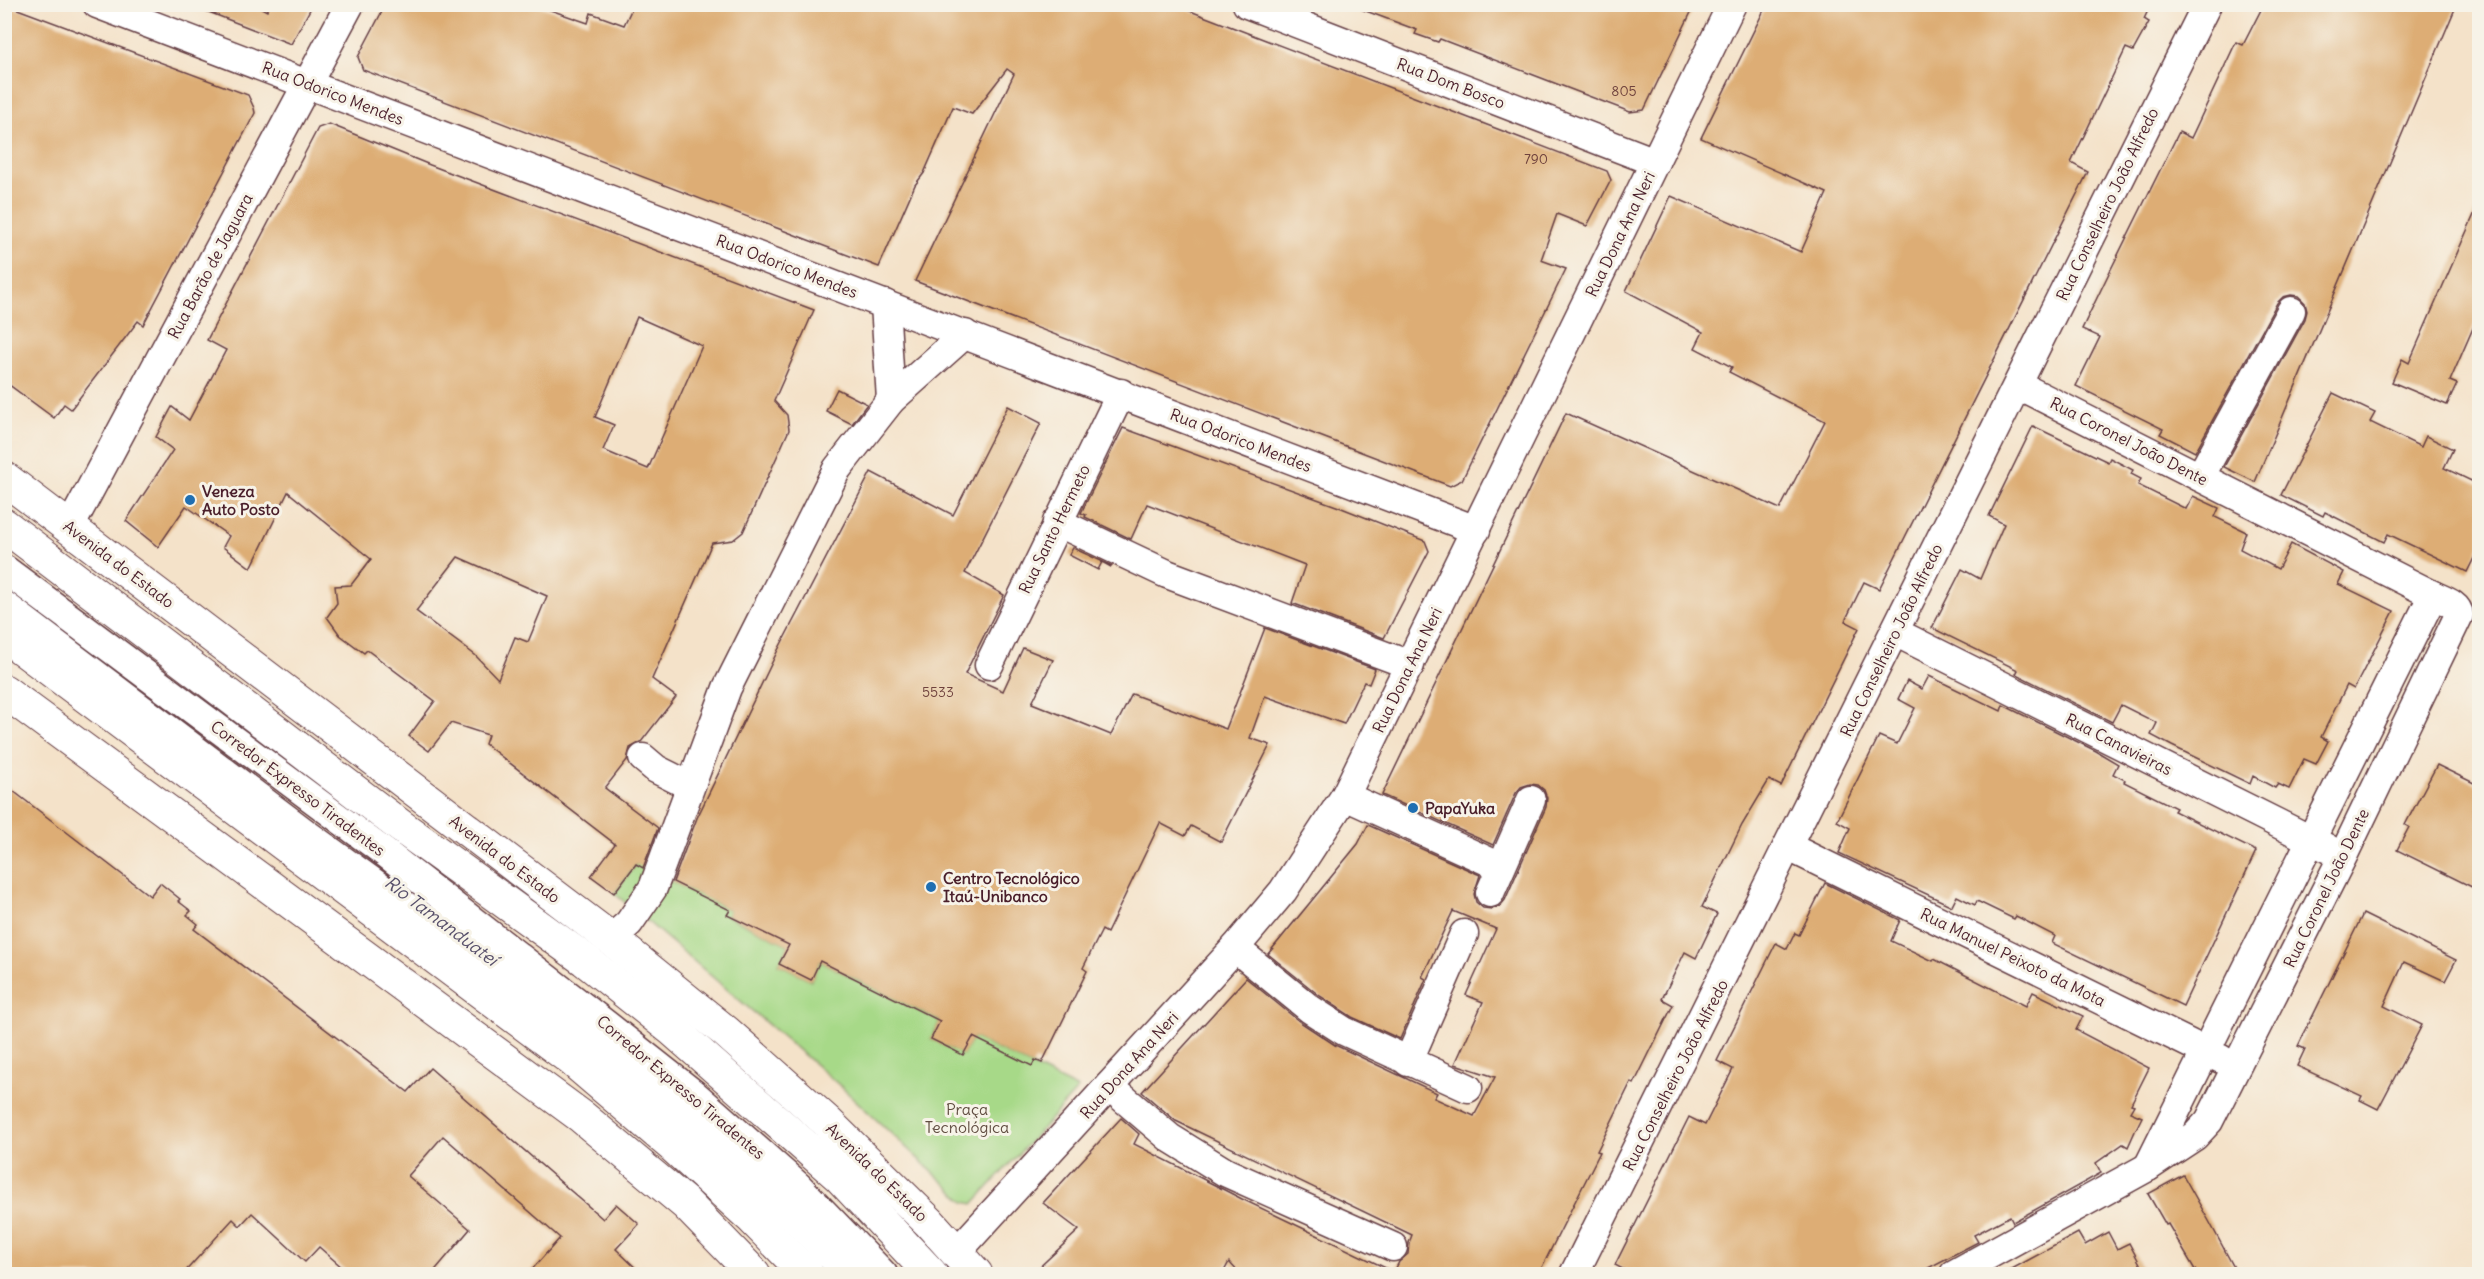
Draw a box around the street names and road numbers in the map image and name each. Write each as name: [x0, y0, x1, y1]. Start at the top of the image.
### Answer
street label: Rua Dom Bosco: [1394, 53, 1508, 113]
street label: Rua Odorico Mendes: [259, 57, 407, 129]
street label: Rua Conselheiro João Alfredo: [2052, 104, 2162, 304]
street label: Rua Dona Ana Neri: [1581, 168, 1659, 300]
street label: Rua Barão de Jaguara: [163, 190, 257, 342]
street label: Rua Odorico Mendes: [713, 230, 861, 302]
street label: Rua Coronel João Dente: [2047, 393, 2211, 489]
street label: Rua Odorico Mendes: [1167, 404, 1315, 476]
street label: Rua Santo Hermeto: [1014, 461, 1094, 597]
street label: Avenida do Estado: [60, 516, 178, 612]
street label: Rua Conselheiro João Alfredo: [1836, 540, 1946, 740]
street label: Rua Dona Ana Neri: [1368, 604, 1446, 736]
street label: Rua Canavieiras: [2063, 709, 2175, 779]
street label: Corredor Expresso Tiradentes: [207, 716, 389, 860]
street label: Rua Coronel João Dente: [2279, 805, 2373, 971]
street label: Avenida do Estado: [446, 811, 564, 907]
street label: Rua Manuel Peixoto da Mota: [1917, 903, 2109, 1011]
street label: Rua Conselheiro João Alfredo: [1618, 976, 1732, 1174]
street label: Rua Dona Ana Neri: [1076, 1007, 1182, 1123]
street label: Corredor Expresso Tiradentes: [593, 1011, 769, 1163]
street label: Avenida do Estado: [822, 1118, 932, 1226]

